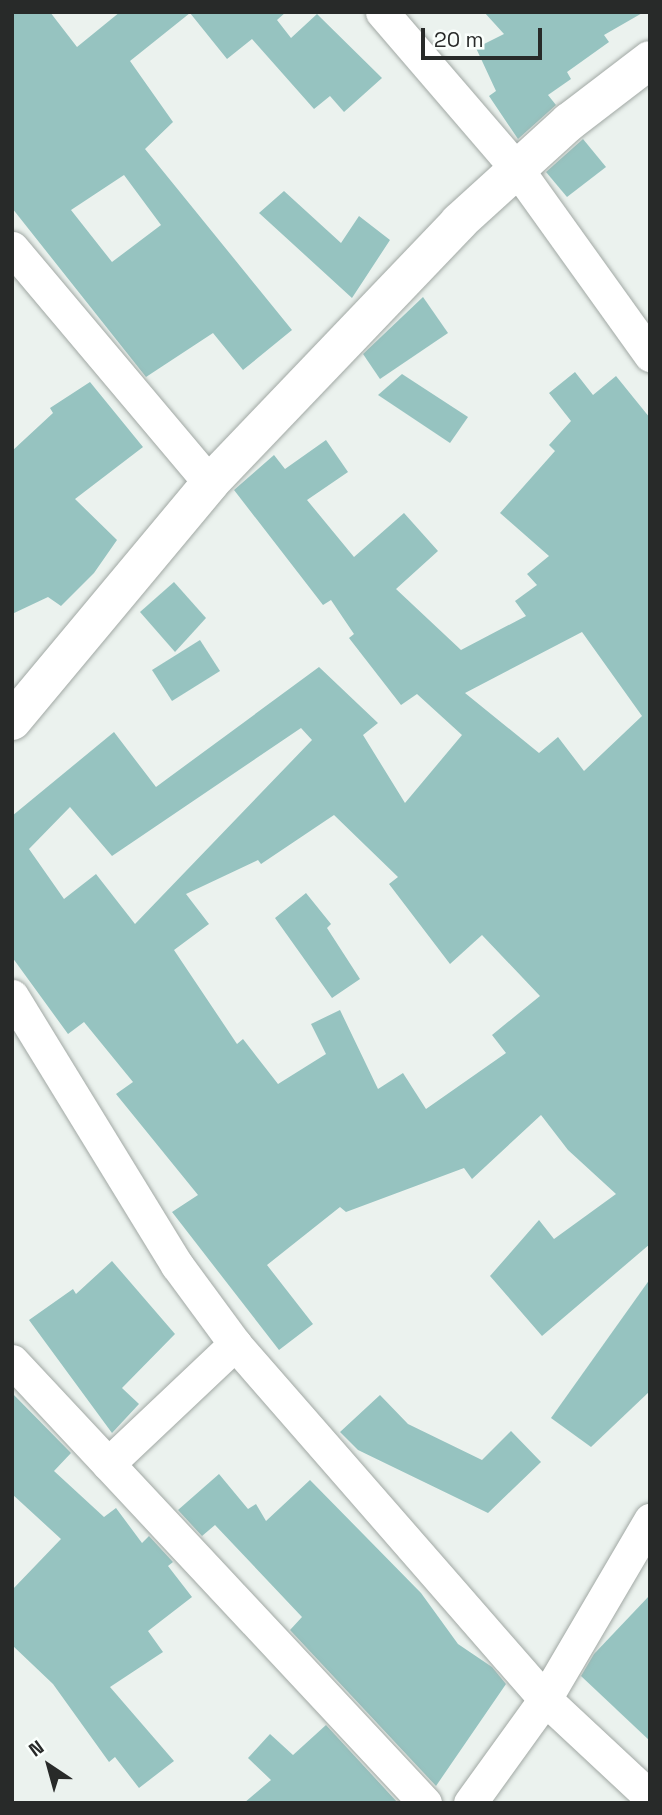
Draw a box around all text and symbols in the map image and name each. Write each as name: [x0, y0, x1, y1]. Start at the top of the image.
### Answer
scale bar: [424, 14, 545, 58]
text: 20 m: [434, 26, 484, 53]
north arrow: [14, 1731, 84, 1801]
text: N: [24, 1735, 49, 1762]

